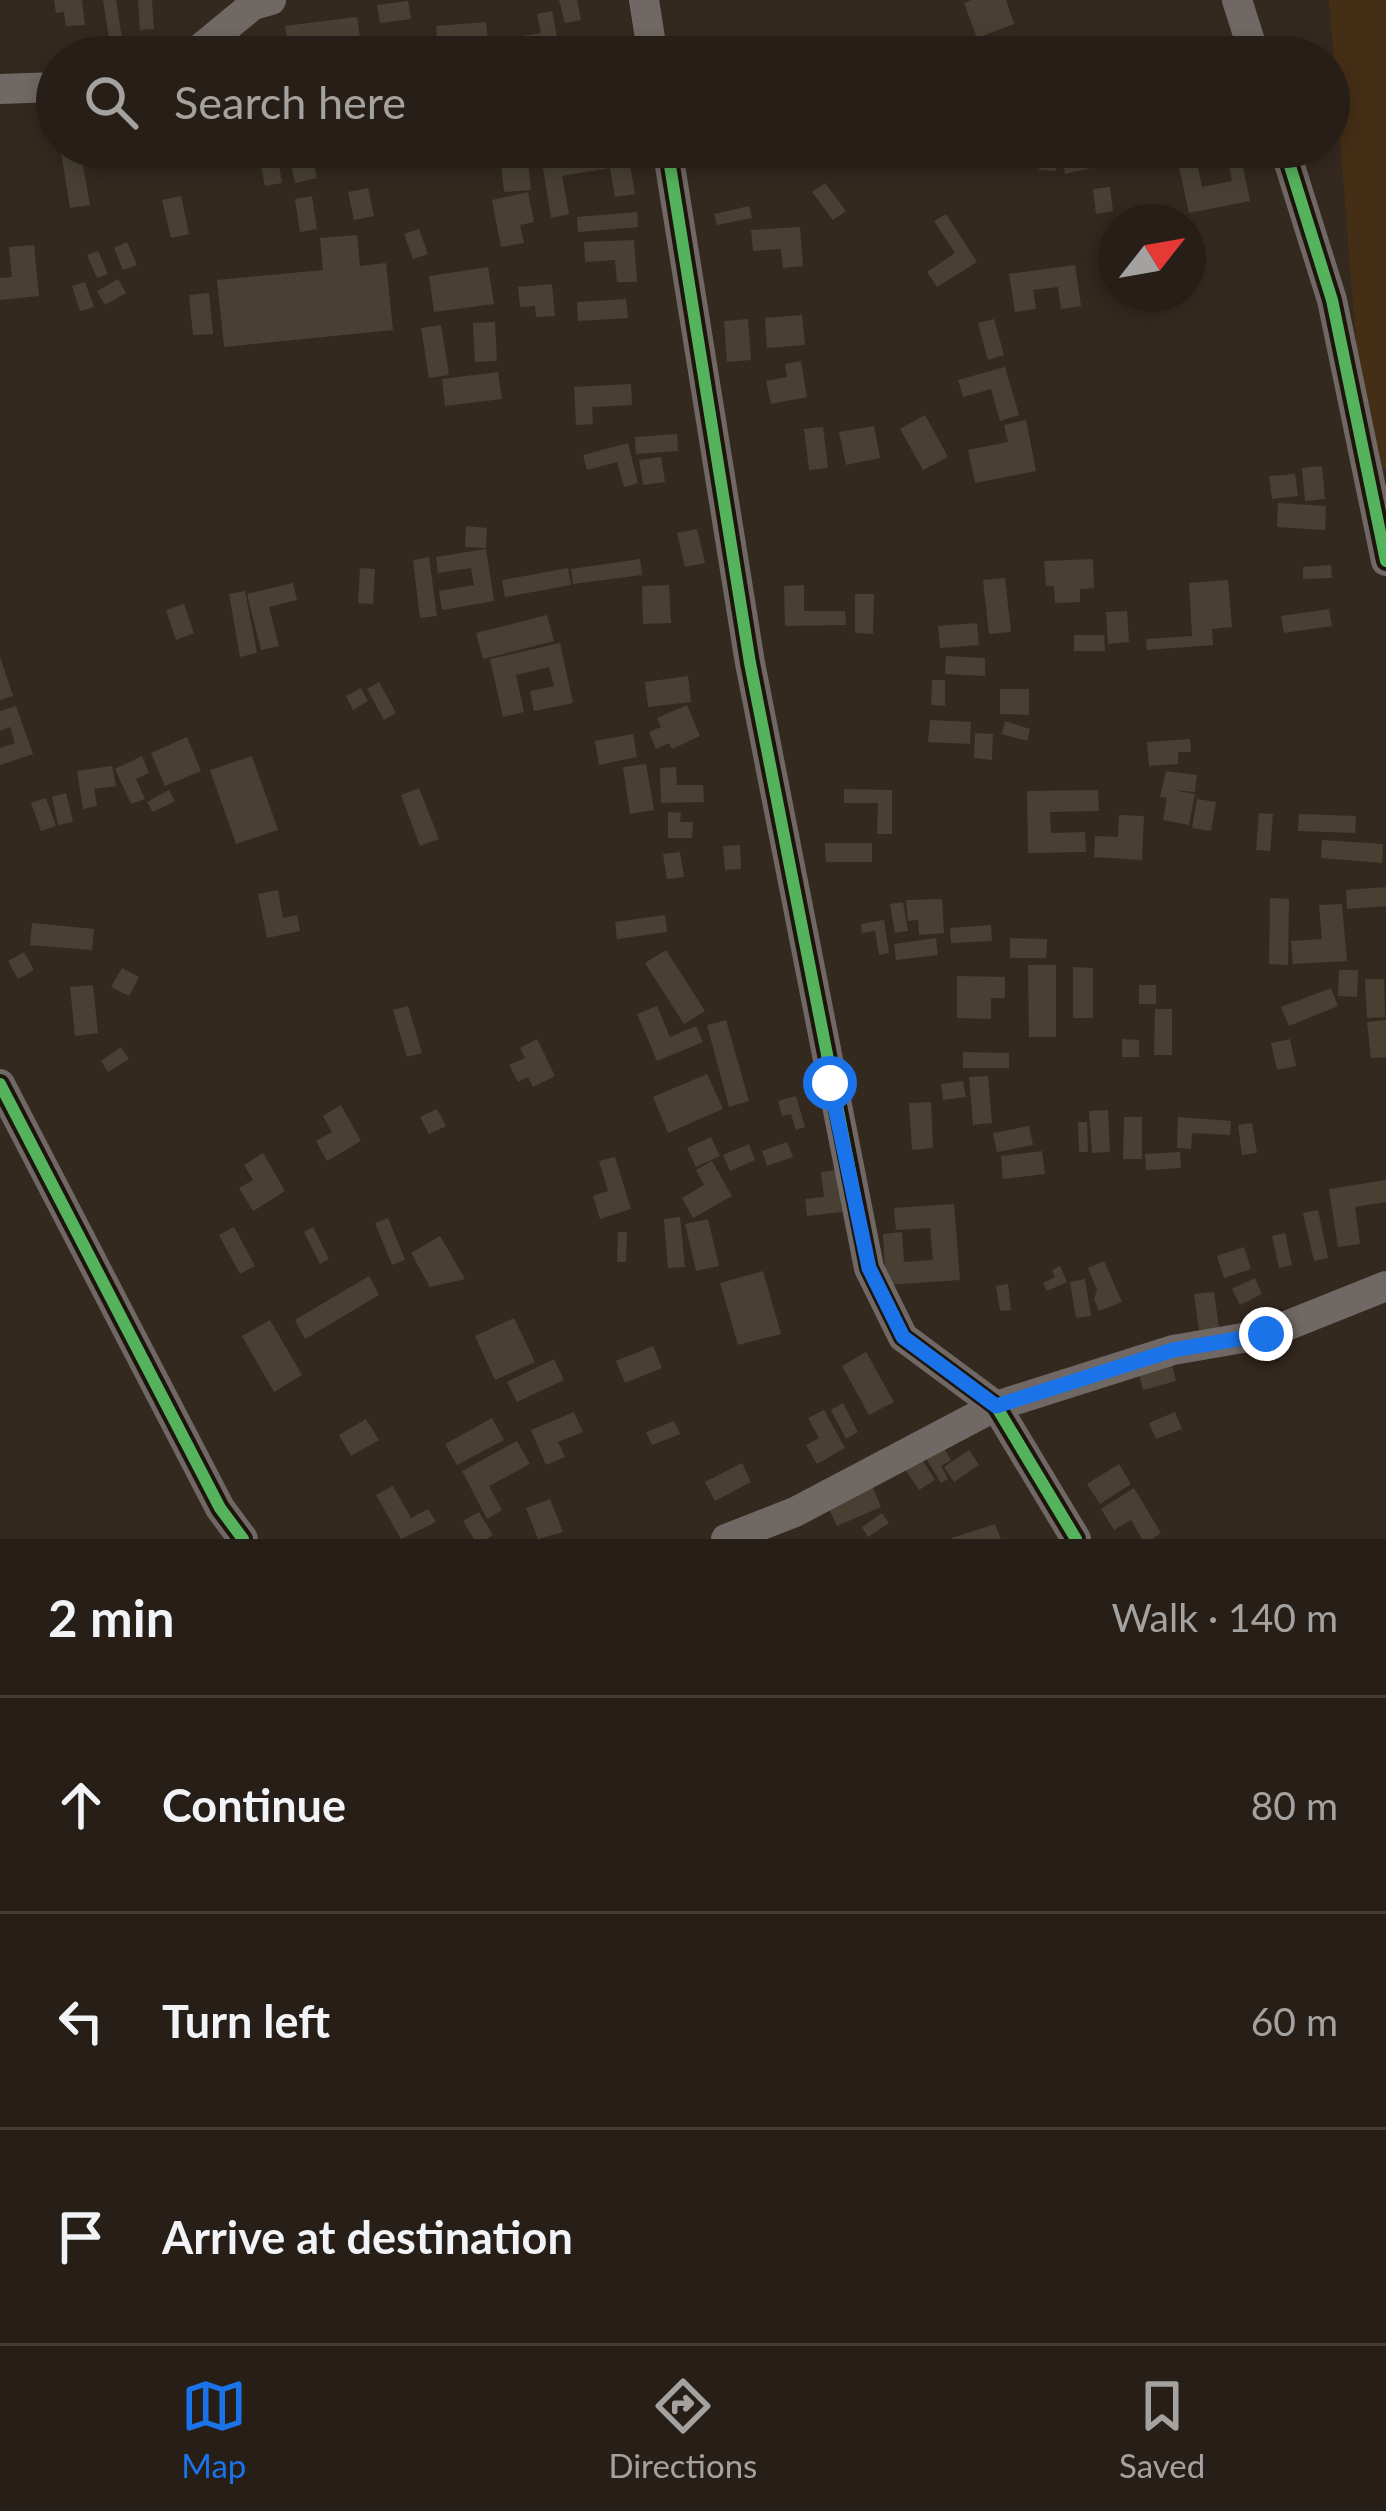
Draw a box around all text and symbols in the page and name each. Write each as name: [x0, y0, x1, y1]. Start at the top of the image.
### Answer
search box: [36, 36, 1350, 168]
icon: search: [78, 69, 144, 135]
text: Search here: [174, 75, 406, 129]
north arrow: [1098, 204, 1206, 312]
route start: [803, 1056, 857, 1110]
route end: [1239, 1307, 1293, 1361]
text: 2 min: [48, 1587, 174, 1648]
text: Walk · 140 m: [1111, 1594, 1338, 1640]
icon: ahead: [48, 1772, 114, 1838]
text: Continue: [162, 1778, 346, 1832]
text: 80 m: [1251, 1782, 1338, 1828]
icon: left: [48, 1988, 114, 2054]
text: Turn left: [162, 1994, 330, 2048]
text: 60 m: [1251, 1998, 1338, 2044]
icon: arrive: [48, 2204, 114, 2270]
text: Arrive at destination: [162, 2210, 573, 2264]
tab: Map: [181, 2373, 247, 2485]
tab: Directions: [608, 2373, 757, 2485]
tab: Saved: [1119, 2373, 1205, 2485]

